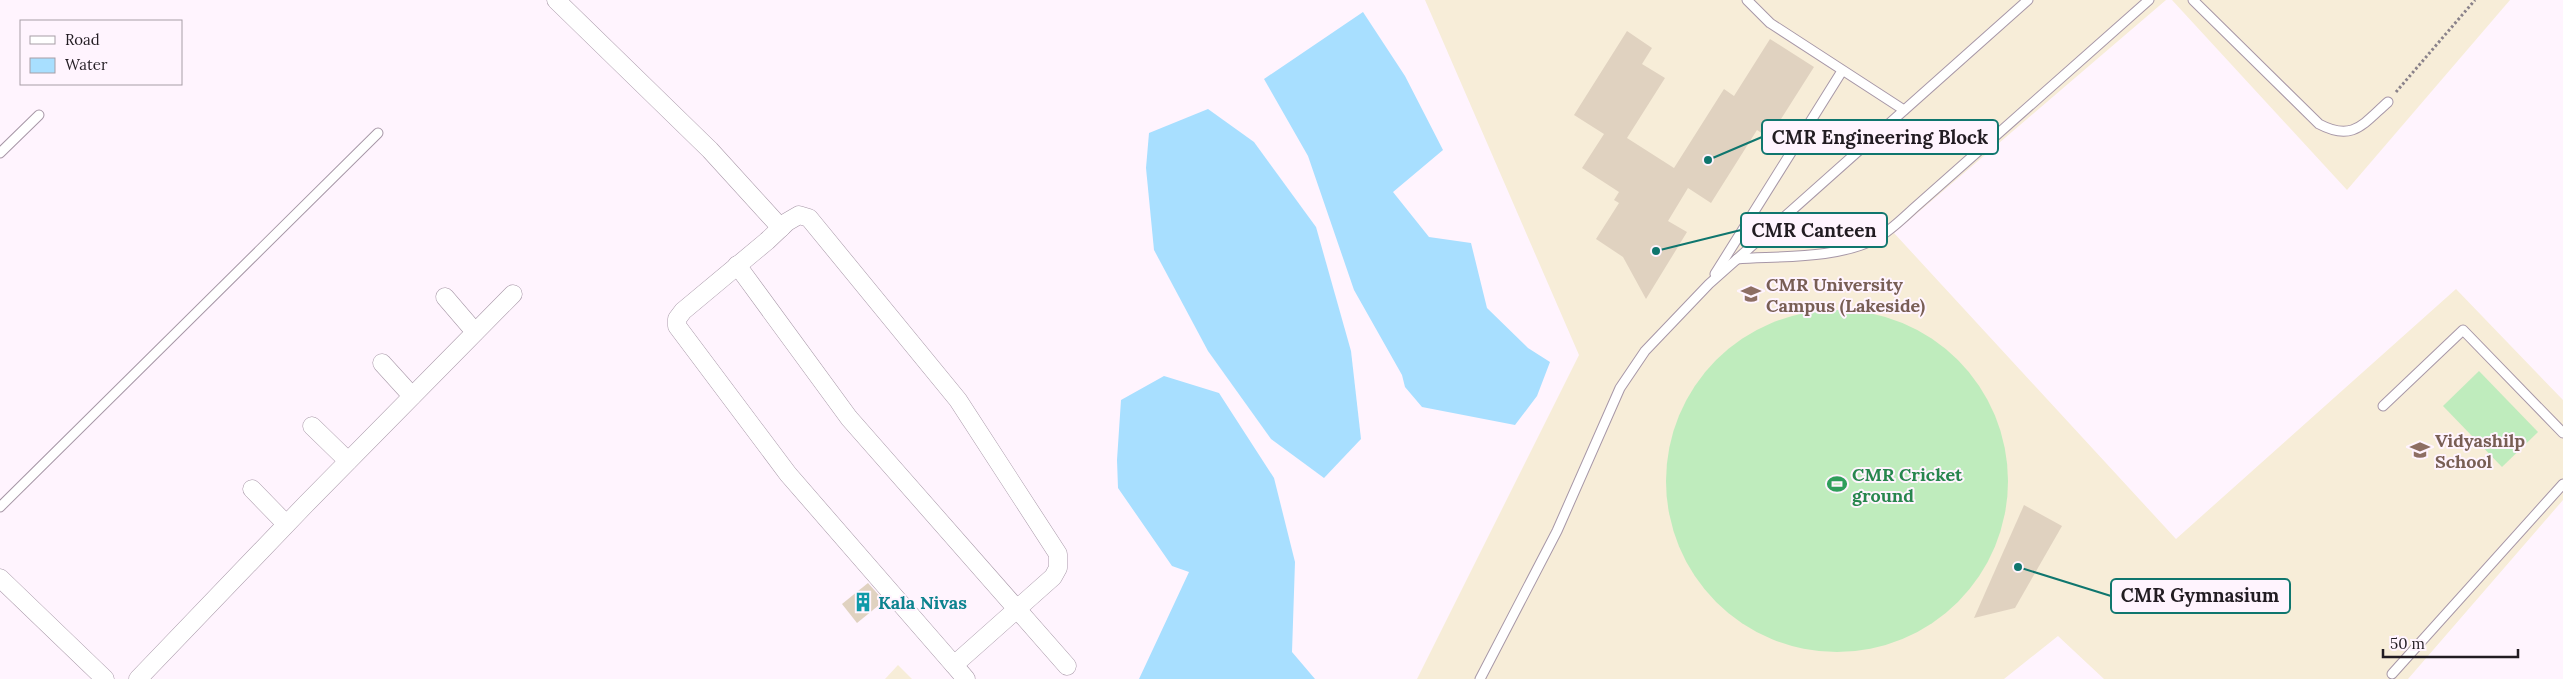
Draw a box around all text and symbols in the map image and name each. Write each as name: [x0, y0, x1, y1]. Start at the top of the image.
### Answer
legend: [20, 20, 182, 85]
text: Road: [65, 30, 100, 49]
text: Water: [65, 55, 108, 74]
callout: CMR Engineering Block: [1762, 120, 1998, 154]
text: CMR Engineering Block: [1772, 125, 1988, 149]
callout: CMR Canteen: [1741, 213, 1887, 247]
text: CMR Canteen: [1751, 218, 1877, 242]
place label: CMR University Campus (Lakeside): [1766, 273, 1925, 317]
school or university icon: CMR University Campus (Lakeside): [1740, 283, 1762, 305]
place label: Vidyashilp School: [2435, 429, 2525, 473]
school or university icon: Vidyashilp School: [2409, 439, 2431, 461]
place label: CMR Cricket ground: [1852, 463, 1963, 507]
sports icon: CMR Cricket ground: [1826, 473, 1848, 495]
callout: CMR Gymnasium: [2111, 579, 2290, 613]
text: CMR Gymnasium: [2121, 583, 2280, 607]
building icon: Kala Nivas: [852, 591, 874, 613]
place label: Kala Nivas: [878, 591, 967, 614]
scale bar: [2383, 626, 2518, 658]
text: 50 m: [2390, 634, 2425, 653]

